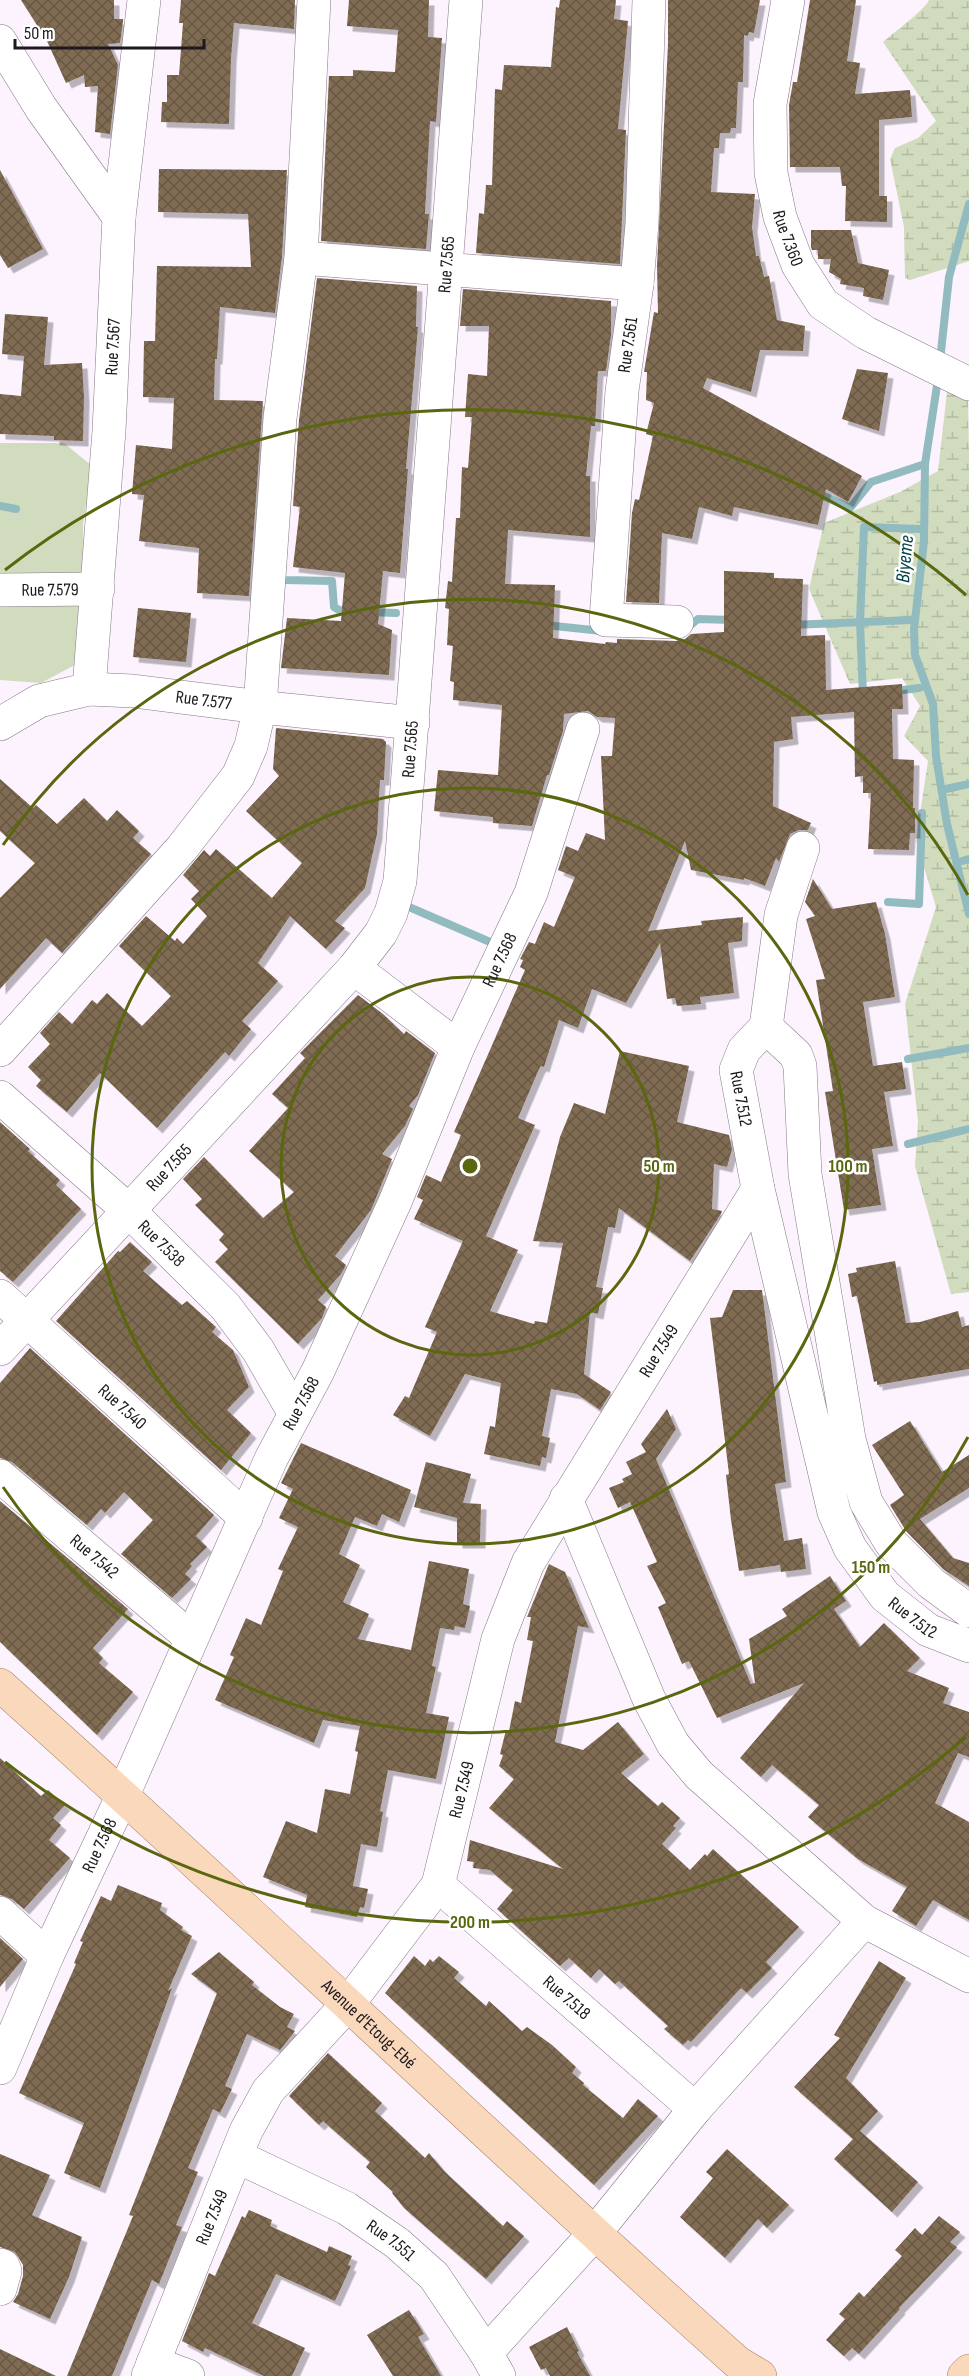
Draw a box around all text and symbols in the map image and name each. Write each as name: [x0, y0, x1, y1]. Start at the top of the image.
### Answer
scale bar: [15, 12, 204, 50]
text: 50 m: [24, 23, 54, 44]
street label: Rue 7.360: [768, 208, 808, 269]
street label: Rue 7.565: [434, 235, 459, 294]
street label: Rue 7.561: [614, 315, 642, 374]
street label: Rue 7.567: [101, 317, 125, 376]
water label: Biyeme: [891, 534, 919, 584]
street label: Rue 7.579: [21, 579, 79, 600]
street label: Rue 7.577: [174, 686, 234, 714]
street label: Rue 7.565: [397, 720, 422, 779]
street label: Rue 7.568: [477, 929, 521, 990]
street label: Rue 7.512: [726, 1069, 757, 1128]
street label: Rue 7.565: [142, 1139, 196, 1195]
centre of rings: [460, 1156, 480, 1176]
text: 50 m: [643, 1156, 675, 1177]
text: 100 m: [829, 1156, 868, 1177]
street label: Rue 7.538: [134, 1216, 190, 1271]
street label: Rue 7.549: [634, 1321, 683, 1381]
street label: Rue 7.568: [278, 1373, 324, 1434]
street label: Rue 7.540: [94, 1379, 151, 1434]
street label: Rue 7.542: [66, 1530, 123, 1583]
text: 150 m: [852, 1557, 890, 1578]
street label: Rue 7.512: [884, 1592, 940, 1643]
street label: Rue 7.549: [444, 1759, 478, 1820]
street label: Rue 7.568: [77, 1814, 121, 1876]
text: 200 m: [450, 1912, 490, 1933]
street label: Rue 7.518: [539, 1971, 595, 2024]
street label: Avenue d'Etoug-Ebé: [317, 1974, 421, 2073]
street label: Rue 7.549: [191, 2187, 232, 2248]
street label: Rue 7.551: [363, 2215, 420, 2265]

